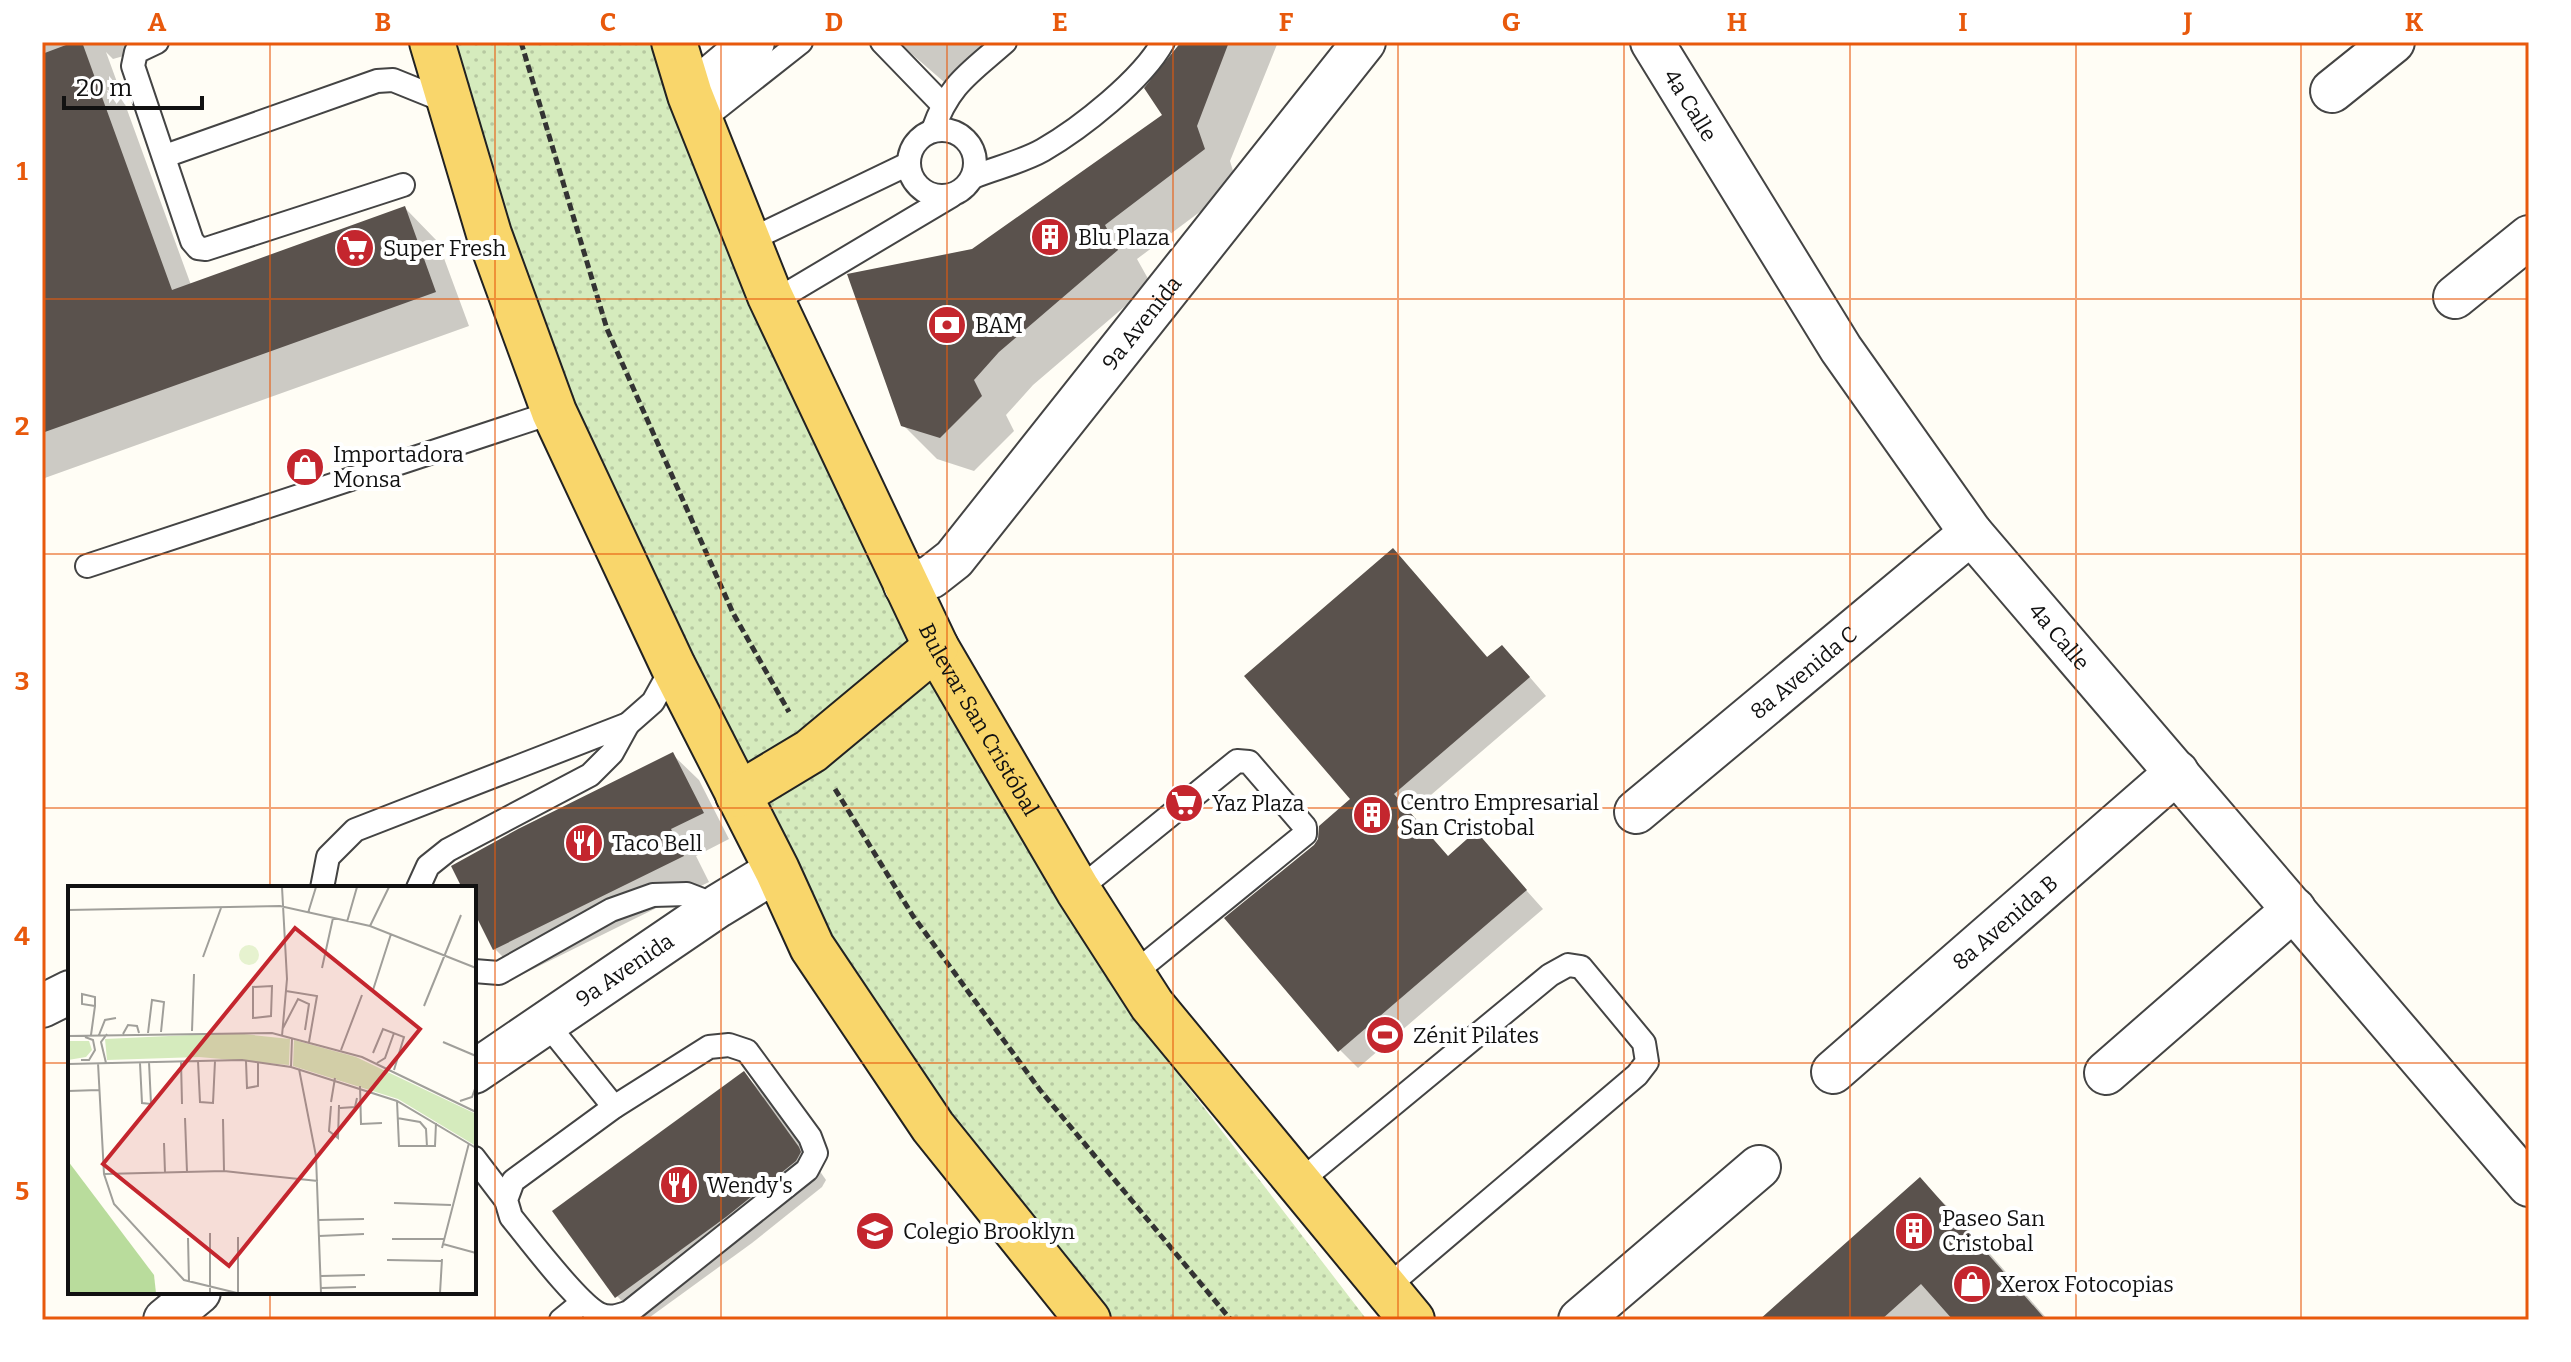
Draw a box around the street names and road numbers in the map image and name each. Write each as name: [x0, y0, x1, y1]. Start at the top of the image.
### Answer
street label: 4a Calle: [1658, 64, 1723, 146]
street label: 9a Avenida: [1096, 271, 1187, 375]
street label: 4a Calle: [2023, 598, 2095, 676]
street label: Bulevar San Cristóbal: [913, 619, 1044, 820]
street label: 8a Avenida C: [1745, 621, 1863, 725]
street label: 8a Avenida B: [1947, 869, 2063, 976]
street label: 9a Avenida: [571, 927, 679, 1013]

